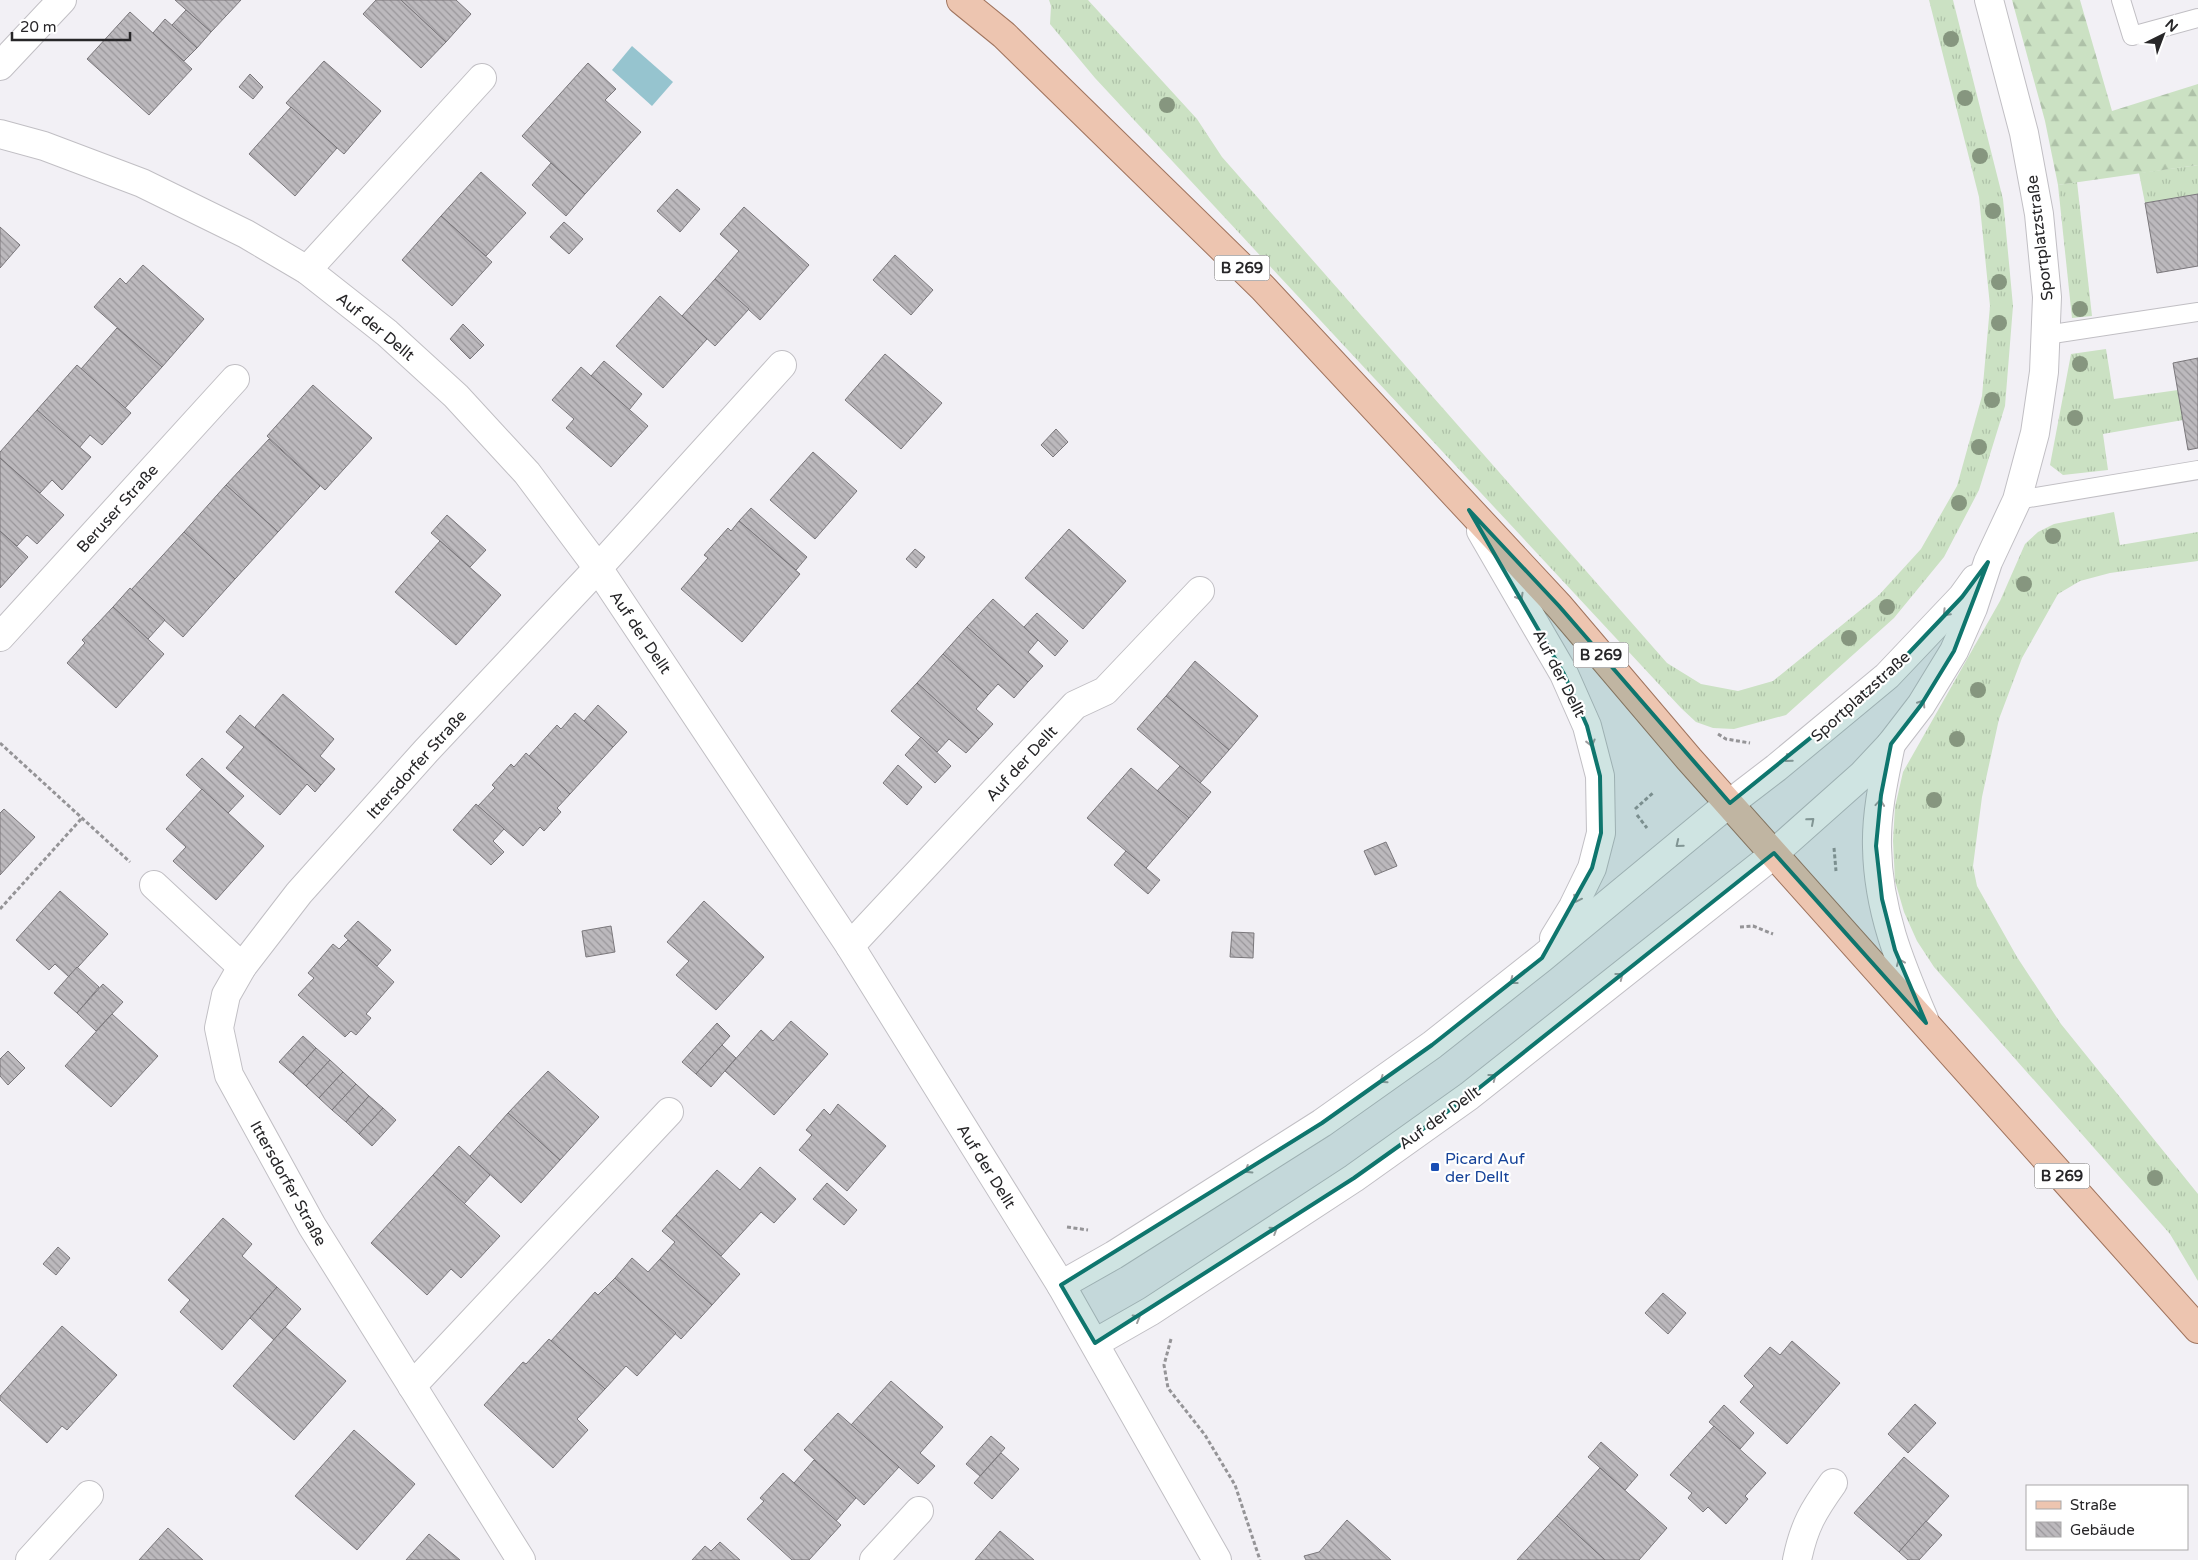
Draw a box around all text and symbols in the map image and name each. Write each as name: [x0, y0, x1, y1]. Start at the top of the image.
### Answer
scale bar: [12, 10, 130, 42]
north arrow: [2138, 10, 2188, 60]
text: N: [2161, 16, 2181, 36]
text: 20 m: [20, 18, 57, 36]
street label: Sportplatzstraße: [2022, 174, 2058, 302]
road number: B 269: [1214, 256, 1270, 280]
street label: Auf der Dellt: [332, 288, 419, 365]
street label: Beruser Straße: [73, 460, 163, 557]
street label: Auf der Dellt: [605, 587, 675, 678]
one-way arrow: [1513, 592, 1523, 601]
one-way arrow: [1943, 608, 1952, 617]
street label: Auf der Dellt: [1528, 626, 1590, 721]
road number: B 269: [1574, 642, 1628, 668]
street label: Sportplatzstraße: [1807, 647, 1914, 746]
one-way arrow: [1916, 700, 1925, 709]
street label: Ittersdorfer Straße: [363, 706, 471, 823]
street label: Auf der Dellt: [982, 722, 1062, 806]
one-way arrow: [1585, 738, 1596, 747]
one-way arrow: [1785, 753, 1794, 762]
one-way arrow: [1874, 798, 1885, 806]
one-way arrow: [1805, 818, 1814, 827]
one-way arrow: [1675, 839, 1684, 848]
one-way arrow: [1573, 894, 1583, 903]
one-way arrow: [1896, 958, 1907, 967]
one-way arrow: [1614, 974, 1623, 982]
one-way arrow: [1510, 976, 1519, 984]
one-way arrow: [1380, 1073, 1389, 1083]
one-way arrow: [1487, 1073, 1496, 1082]
street label: Auf der Dellt: [1395, 1081, 1484, 1154]
street label: Ittersdorfer Straße: [245, 1117, 331, 1249]
street label: Auf der Dellt: [952, 1121, 1020, 1213]
place label: Picard Auf der Dellt: [1445, 1149, 1526, 1187]
marker: Picard Auf der Dellt: [1429, 1161, 1441, 1173]
one-way arrow: [1245, 1163, 1254, 1173]
road number: B 269: [2034, 1164, 2090, 1188]
one-way arrow: [1268, 1227, 1277, 1237]
one-way arrow: [1132, 1315, 1141, 1325]
legend: [2026, 1485, 2188, 1550]
text: Straße: [2070, 1496, 2116, 1514]
text: Gebäude: [2070, 1521, 2135, 1539]

